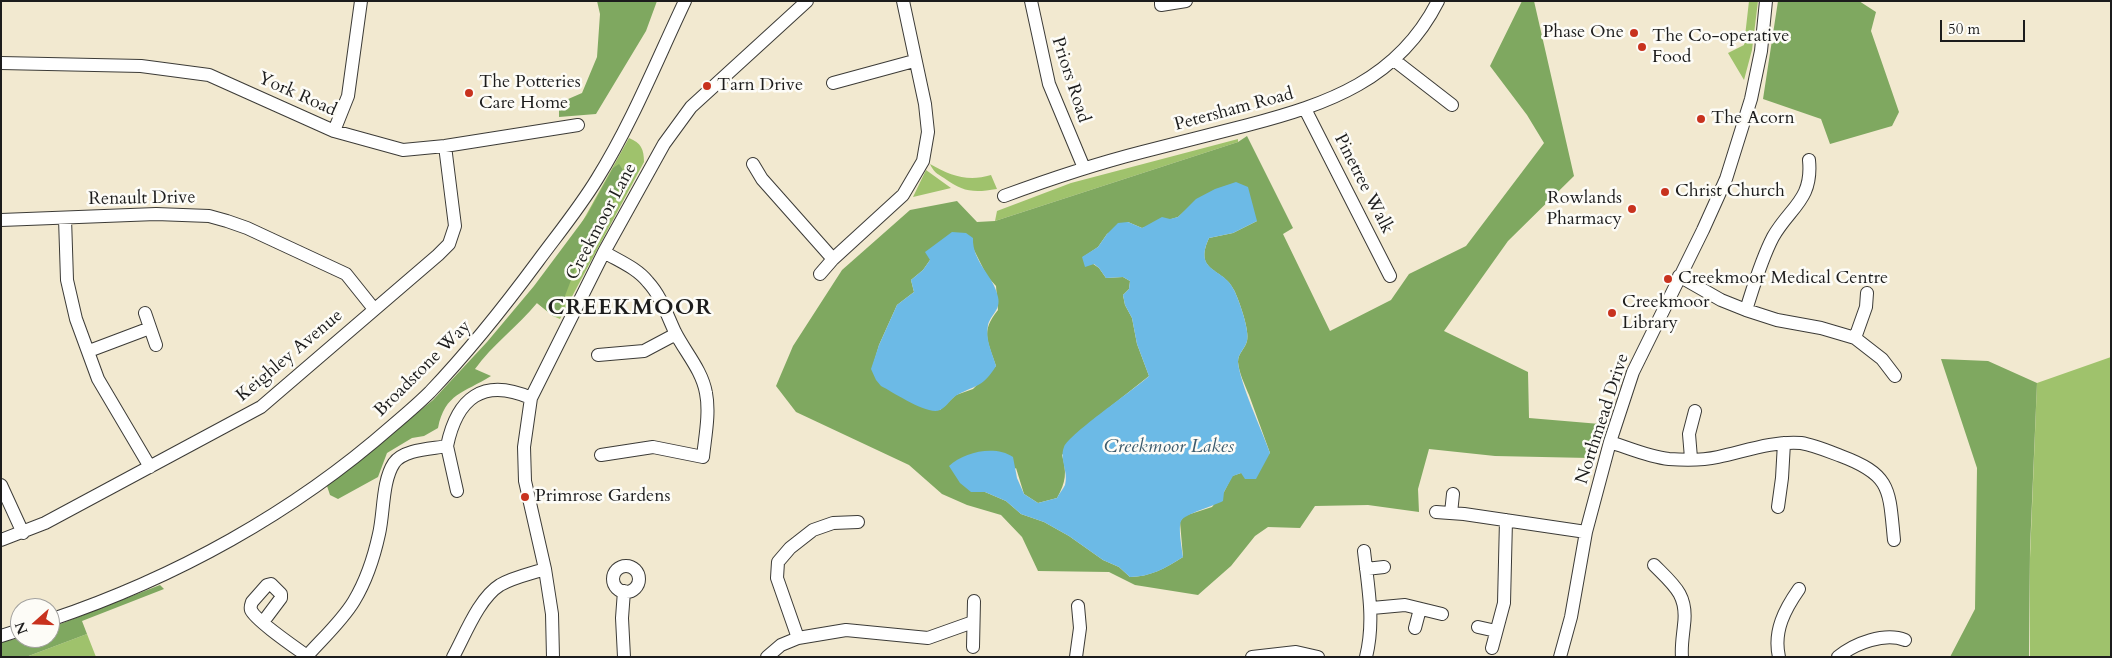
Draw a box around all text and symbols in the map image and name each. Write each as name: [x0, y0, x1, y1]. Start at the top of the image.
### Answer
scale bar: [1942, 10, 2027, 42]
text: 50 m: [1948, 19, 1980, 39]
place label: Phase One: [1543, 22, 1624, 44]
place label: The Co-operative Food: [1652, 26, 1789, 68]
marker: Phase One: [1628, 27, 1640, 39]
street label: Priors Road: [1046, 34, 1094, 126]
marker: The Co-operative Food: [1636, 41, 1648, 53]
street label: York Road: [254, 68, 340, 122]
place label: The Potteries Care Home: [479, 72, 581, 115]
place label: Tarn Drive: [717, 75, 803, 97]
marker: Tarn Drive: [701, 80, 713, 92]
street label: Petersham Road: [1172, 84, 1296, 136]
marker: The Potteries Care Home: [463, 87, 475, 99]
place label: The Acorn: [1711, 108, 1795, 130]
marker: The Acorn: [1695, 113, 1707, 125]
street label: Pinetree Walk: [1329, 130, 1397, 238]
street label: Creekmoor Lane: [562, 160, 642, 284]
place label: Christ Church: [1675, 181, 1785, 203]
marker: Christ Church: [1659, 186, 1671, 198]
street label: Renault Drive: [88, 187, 196, 211]
place label: Rowlands Pharmacy: [1546, 188, 1622, 230]
marker: Rowlands Pharmacy: [1626, 203, 1638, 215]
place label: Creekmoor Medical Centre: [1678, 268, 1888, 290]
marker: Creekmoor Medical Centre: [1662, 273, 1674, 285]
place label: Creekmoor Library: [1622, 292, 1710, 334]
district label: CREEKMOOR: [546, 296, 714, 322]
street label: Keighley Avenue: [232, 305, 348, 407]
marker: Creekmoor Library: [1606, 307, 1618, 319]
street label: Broadstone Way: [370, 316, 476, 422]
street label: Northmead Drive: [1572, 351, 1634, 487]
water label: Creekmoor Lakes: [1104, 437, 1234, 459]
place label: Primrose Gardens: [535, 486, 670, 508]
marker: Primrose Gardens: [519, 491, 531, 503]
north arrow: [10, 598, 60, 648]
text: N: [10, 619, 32, 637]

